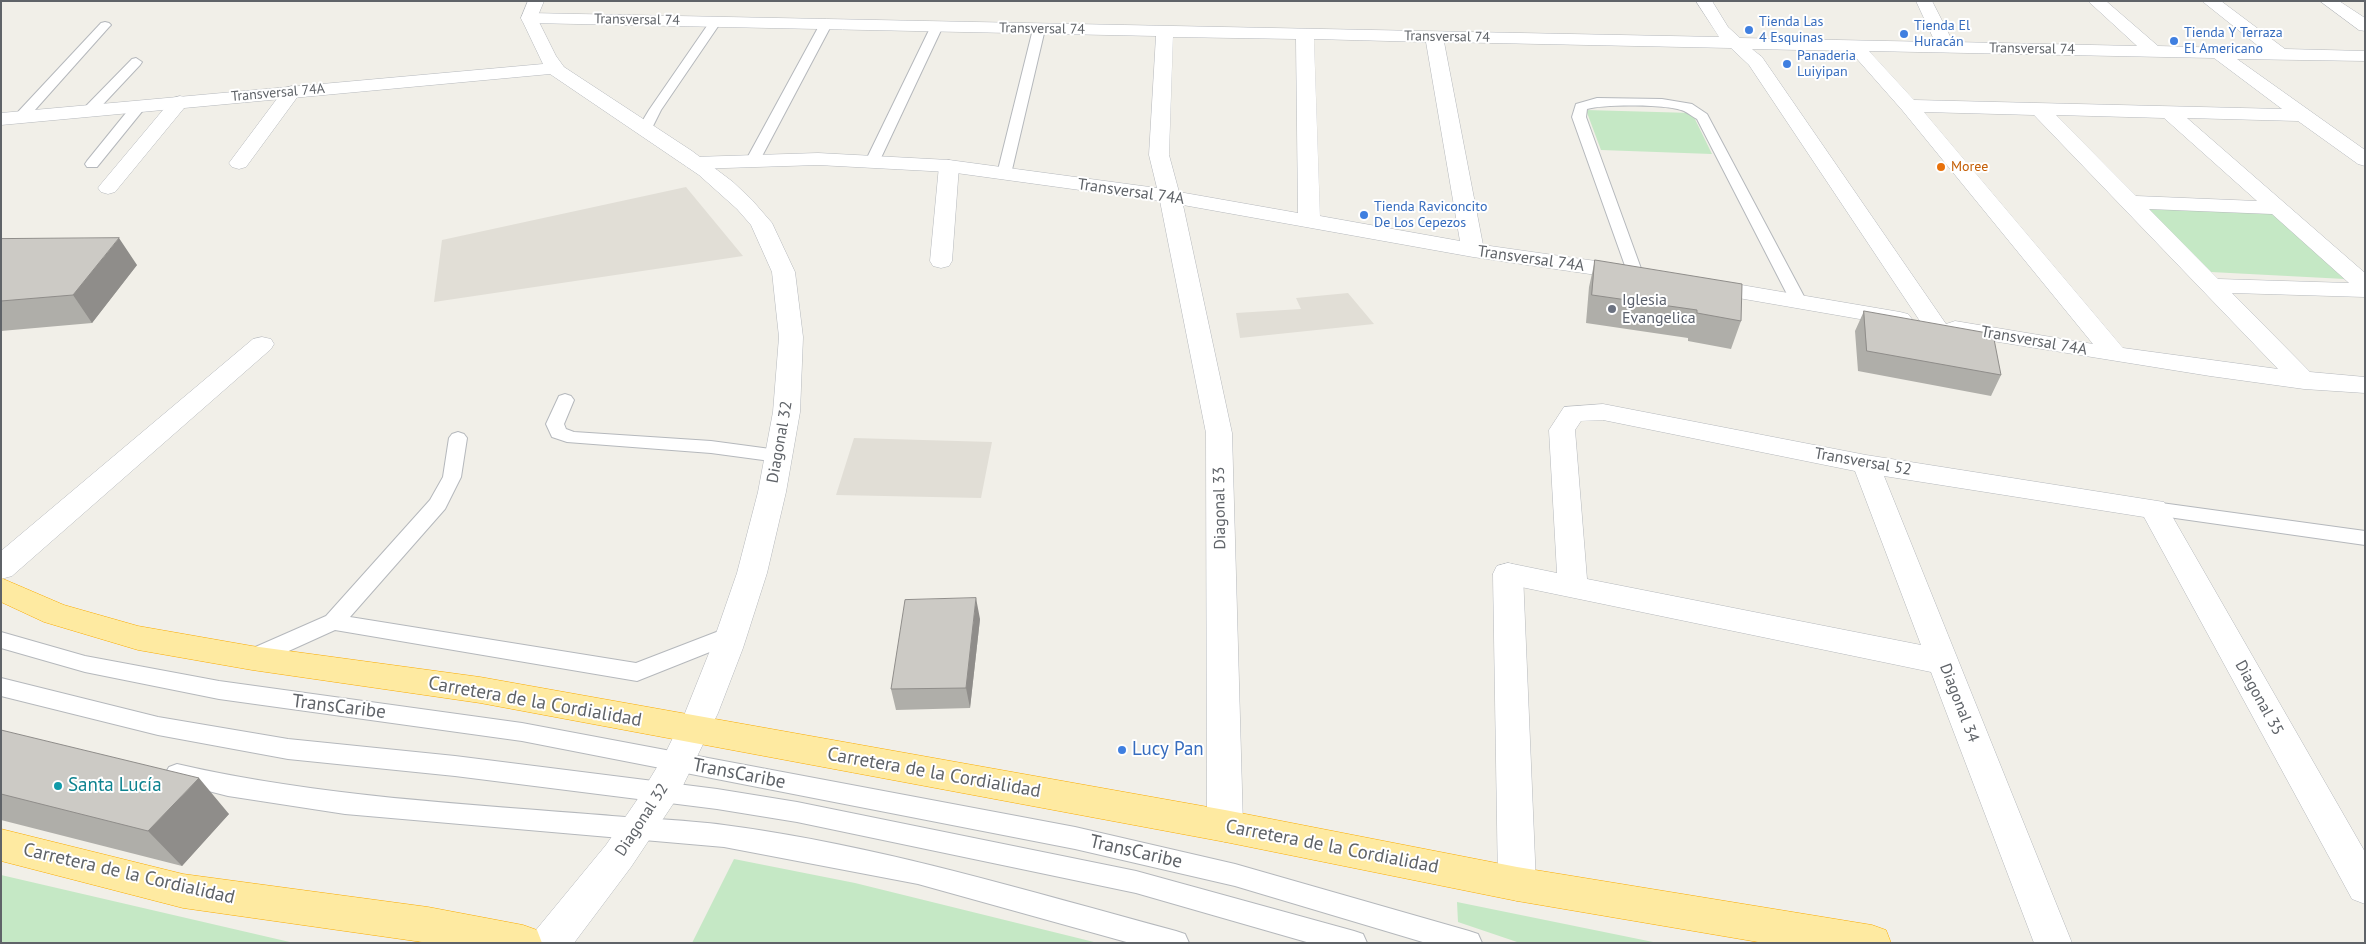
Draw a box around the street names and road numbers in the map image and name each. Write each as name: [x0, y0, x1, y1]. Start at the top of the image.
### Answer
street label: Transversal 74: [594, 11, 680, 29]
street label: Transversal 74: [999, 20, 1085, 38]
street label: Transversal 74: [1404, 28, 1490, 46]
street label: Transversal 74: [1989, 40, 2075, 58]
street label: Transversal 74A: [230, 81, 326, 105]
street label: Transversal 74A: [1076, 175, 1186, 209]
street label: Transversal 74A: [1476, 242, 1586, 276]
street label: Transversal 74A: [1979, 322, 2089, 360]
street label: Diagonal 32: [763, 399, 797, 485]
street label: Transversal 52: [1813, 444, 1913, 480]
street label: Diagonal 33: [1210, 466, 1230, 550]
street label: Diagonal 35: [2231, 657, 2287, 739]
street label: Diagonal 34: [1935, 661, 1983, 745]
street label: Carretera de la Cordialidad: [426, 672, 644, 732]
street label: TransCaribe: [291, 690, 387, 724]
street label: Carretera de la Cordialidad: [825, 743, 1043, 803]
street label: TransCaribe: [691, 754, 787, 794]
street label: Diagonal 32: [611, 780, 673, 860]
street label: Carretera de la Cordialidad: [1224, 815, 1440, 879]
street label: TransCaribe: [1088, 830, 1184, 874]
street label: Carretera de la Cordialidad: [21, 839, 237, 909]

